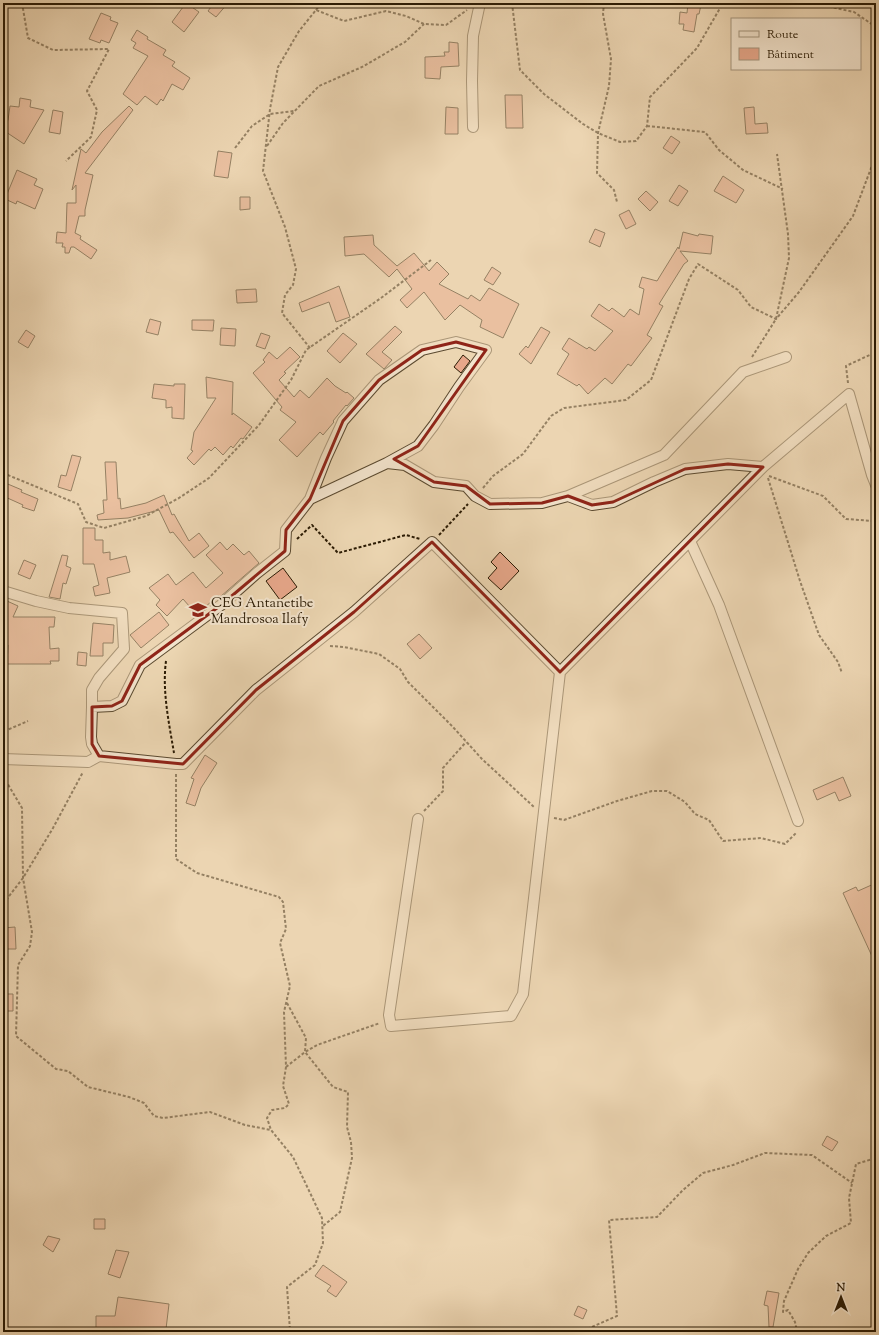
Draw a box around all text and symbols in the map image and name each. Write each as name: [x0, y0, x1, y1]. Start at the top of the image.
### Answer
legend: [731, 18, 861, 70]
text: Route: [767, 26, 799, 44]
text: Bâtiment: [767, 46, 814, 64]
place label: CEG Antanetibe Mandrosoa Ilafy: [211, 594, 313, 630]
school or university icon: CEG Antanetibe Mandrosoa Ilafy: [188, 600, 208, 620]
north arrow: [821, 1277, 861, 1317]
text: N: [836, 1280, 846, 1296]

